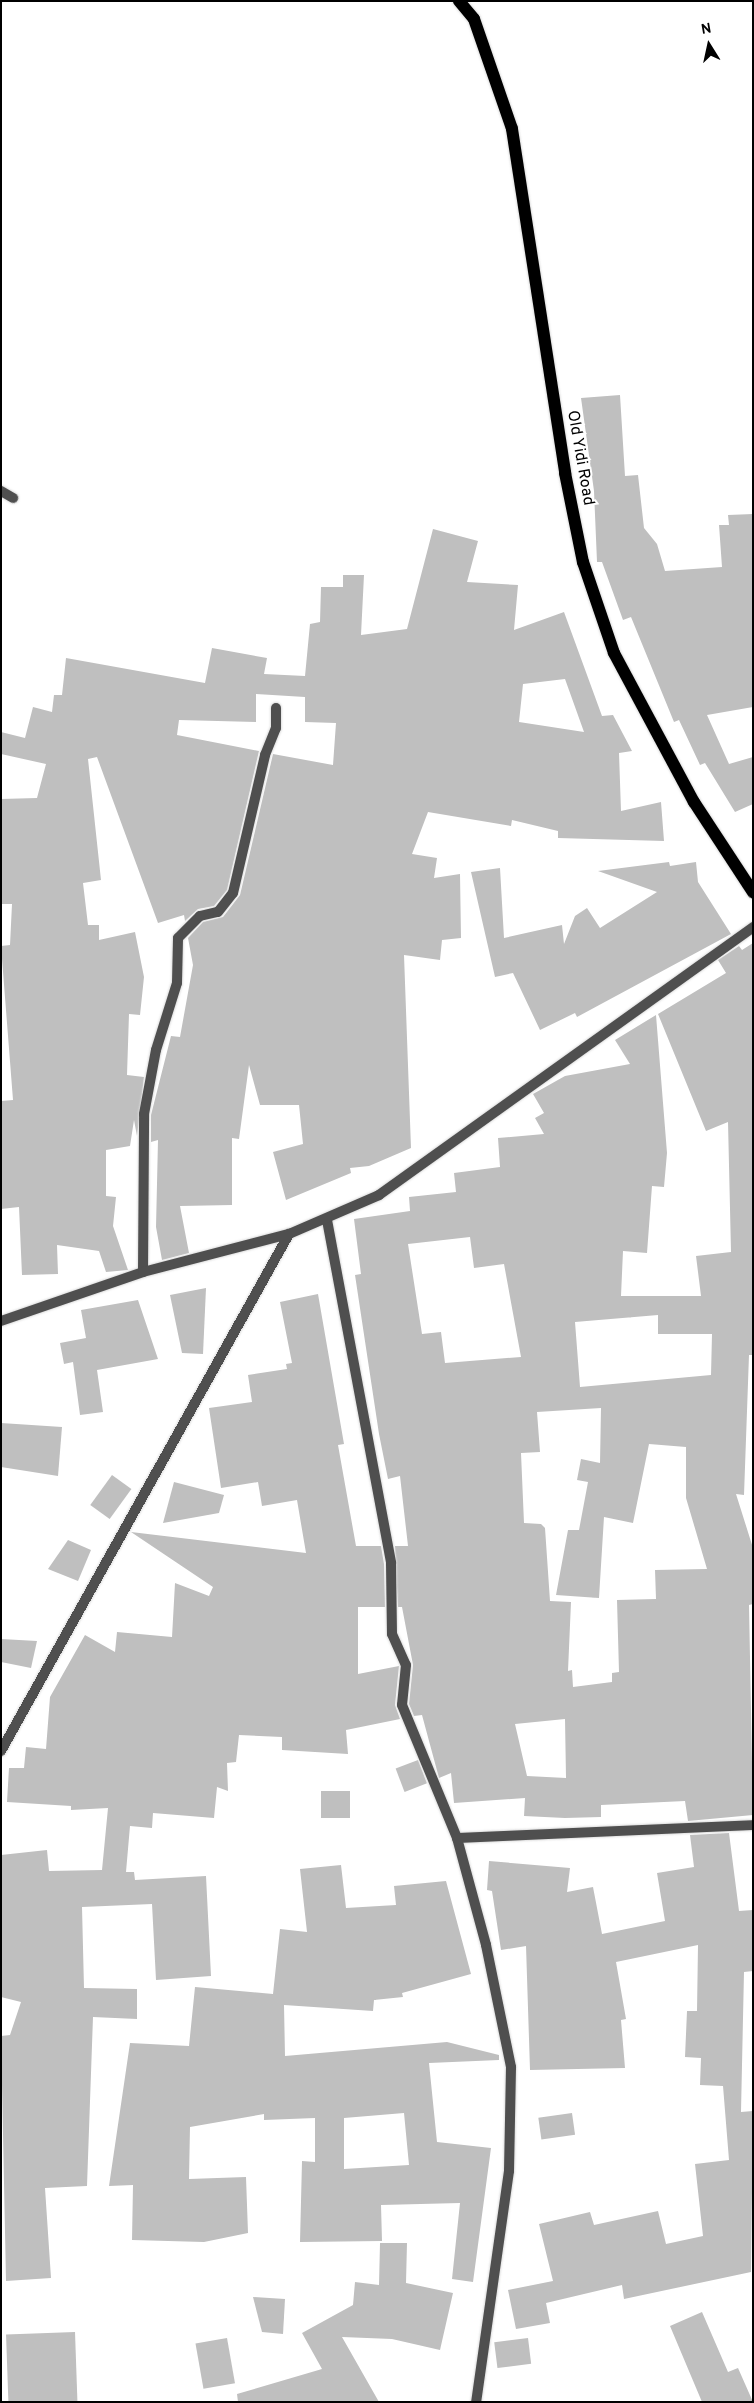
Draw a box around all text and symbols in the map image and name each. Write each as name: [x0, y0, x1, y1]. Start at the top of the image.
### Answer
north arrow: [684, 20, 734, 70]
text: N: [700, 20, 713, 39]
street label: Old Yidi Road: [562, 409, 598, 507]

